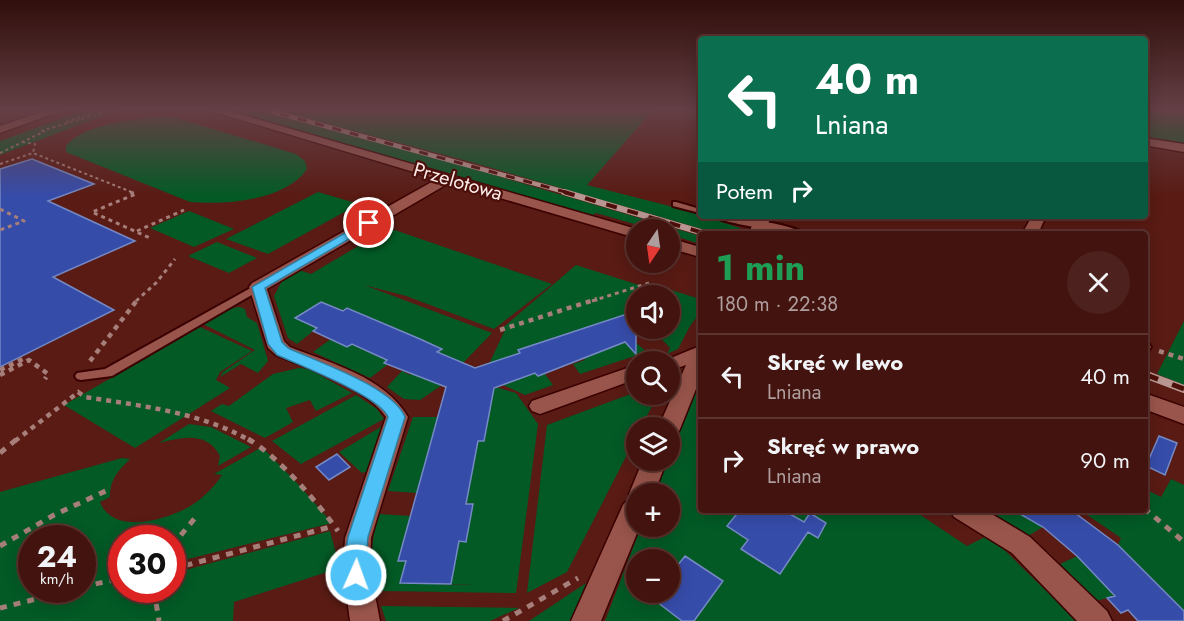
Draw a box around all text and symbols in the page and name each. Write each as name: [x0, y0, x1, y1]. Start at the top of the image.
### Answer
text: 40 m: [815, 49, 919, 110]
icon: left: [716, 60, 794, 138]
text: Lniana: [815, 105, 889, 144]
street label: Przelotowa: [410, 155, 506, 208]
icon: right: [785, 174, 818, 207]
text: Potem: [716, 175, 773, 207]
pin: [343, 197, 394, 248]
icon: arrive: [352, 206, 385, 239]
north arrow: [626, 219, 680, 273]
map controls: [626, 219, 680, 603]
text: 1 min: [716, 241, 805, 293]
button: close: [1067, 251, 1130, 314]
button: sound: [626, 285, 680, 339]
text: 180 m · 22:38: [716, 290, 838, 319]
text: Skręć w lewo: [767, 346, 903, 378]
button: search: [626, 351, 680, 405]
icon: left: [716, 360, 749, 393]
text: 40 m: [1080, 360, 1130, 392]
text: Lniana: [767, 378, 821, 407]
button: layers: [626, 417, 680, 471]
text: Skręć w prawo: [767, 430, 919, 462]
icon: right: [716, 444, 749, 477]
text: 90 m: [1080, 444, 1130, 476]
text: Lniana: [767, 462, 821, 491]
button: +: [626, 483, 680, 537]
speed limit sign: 30: [108, 525, 186, 603]
text: 24: [37, 535, 77, 578]
position arrow: [324, 543, 388, 607]
button: −: [626, 549, 680, 603]
text: km/h: [40, 568, 74, 590]

